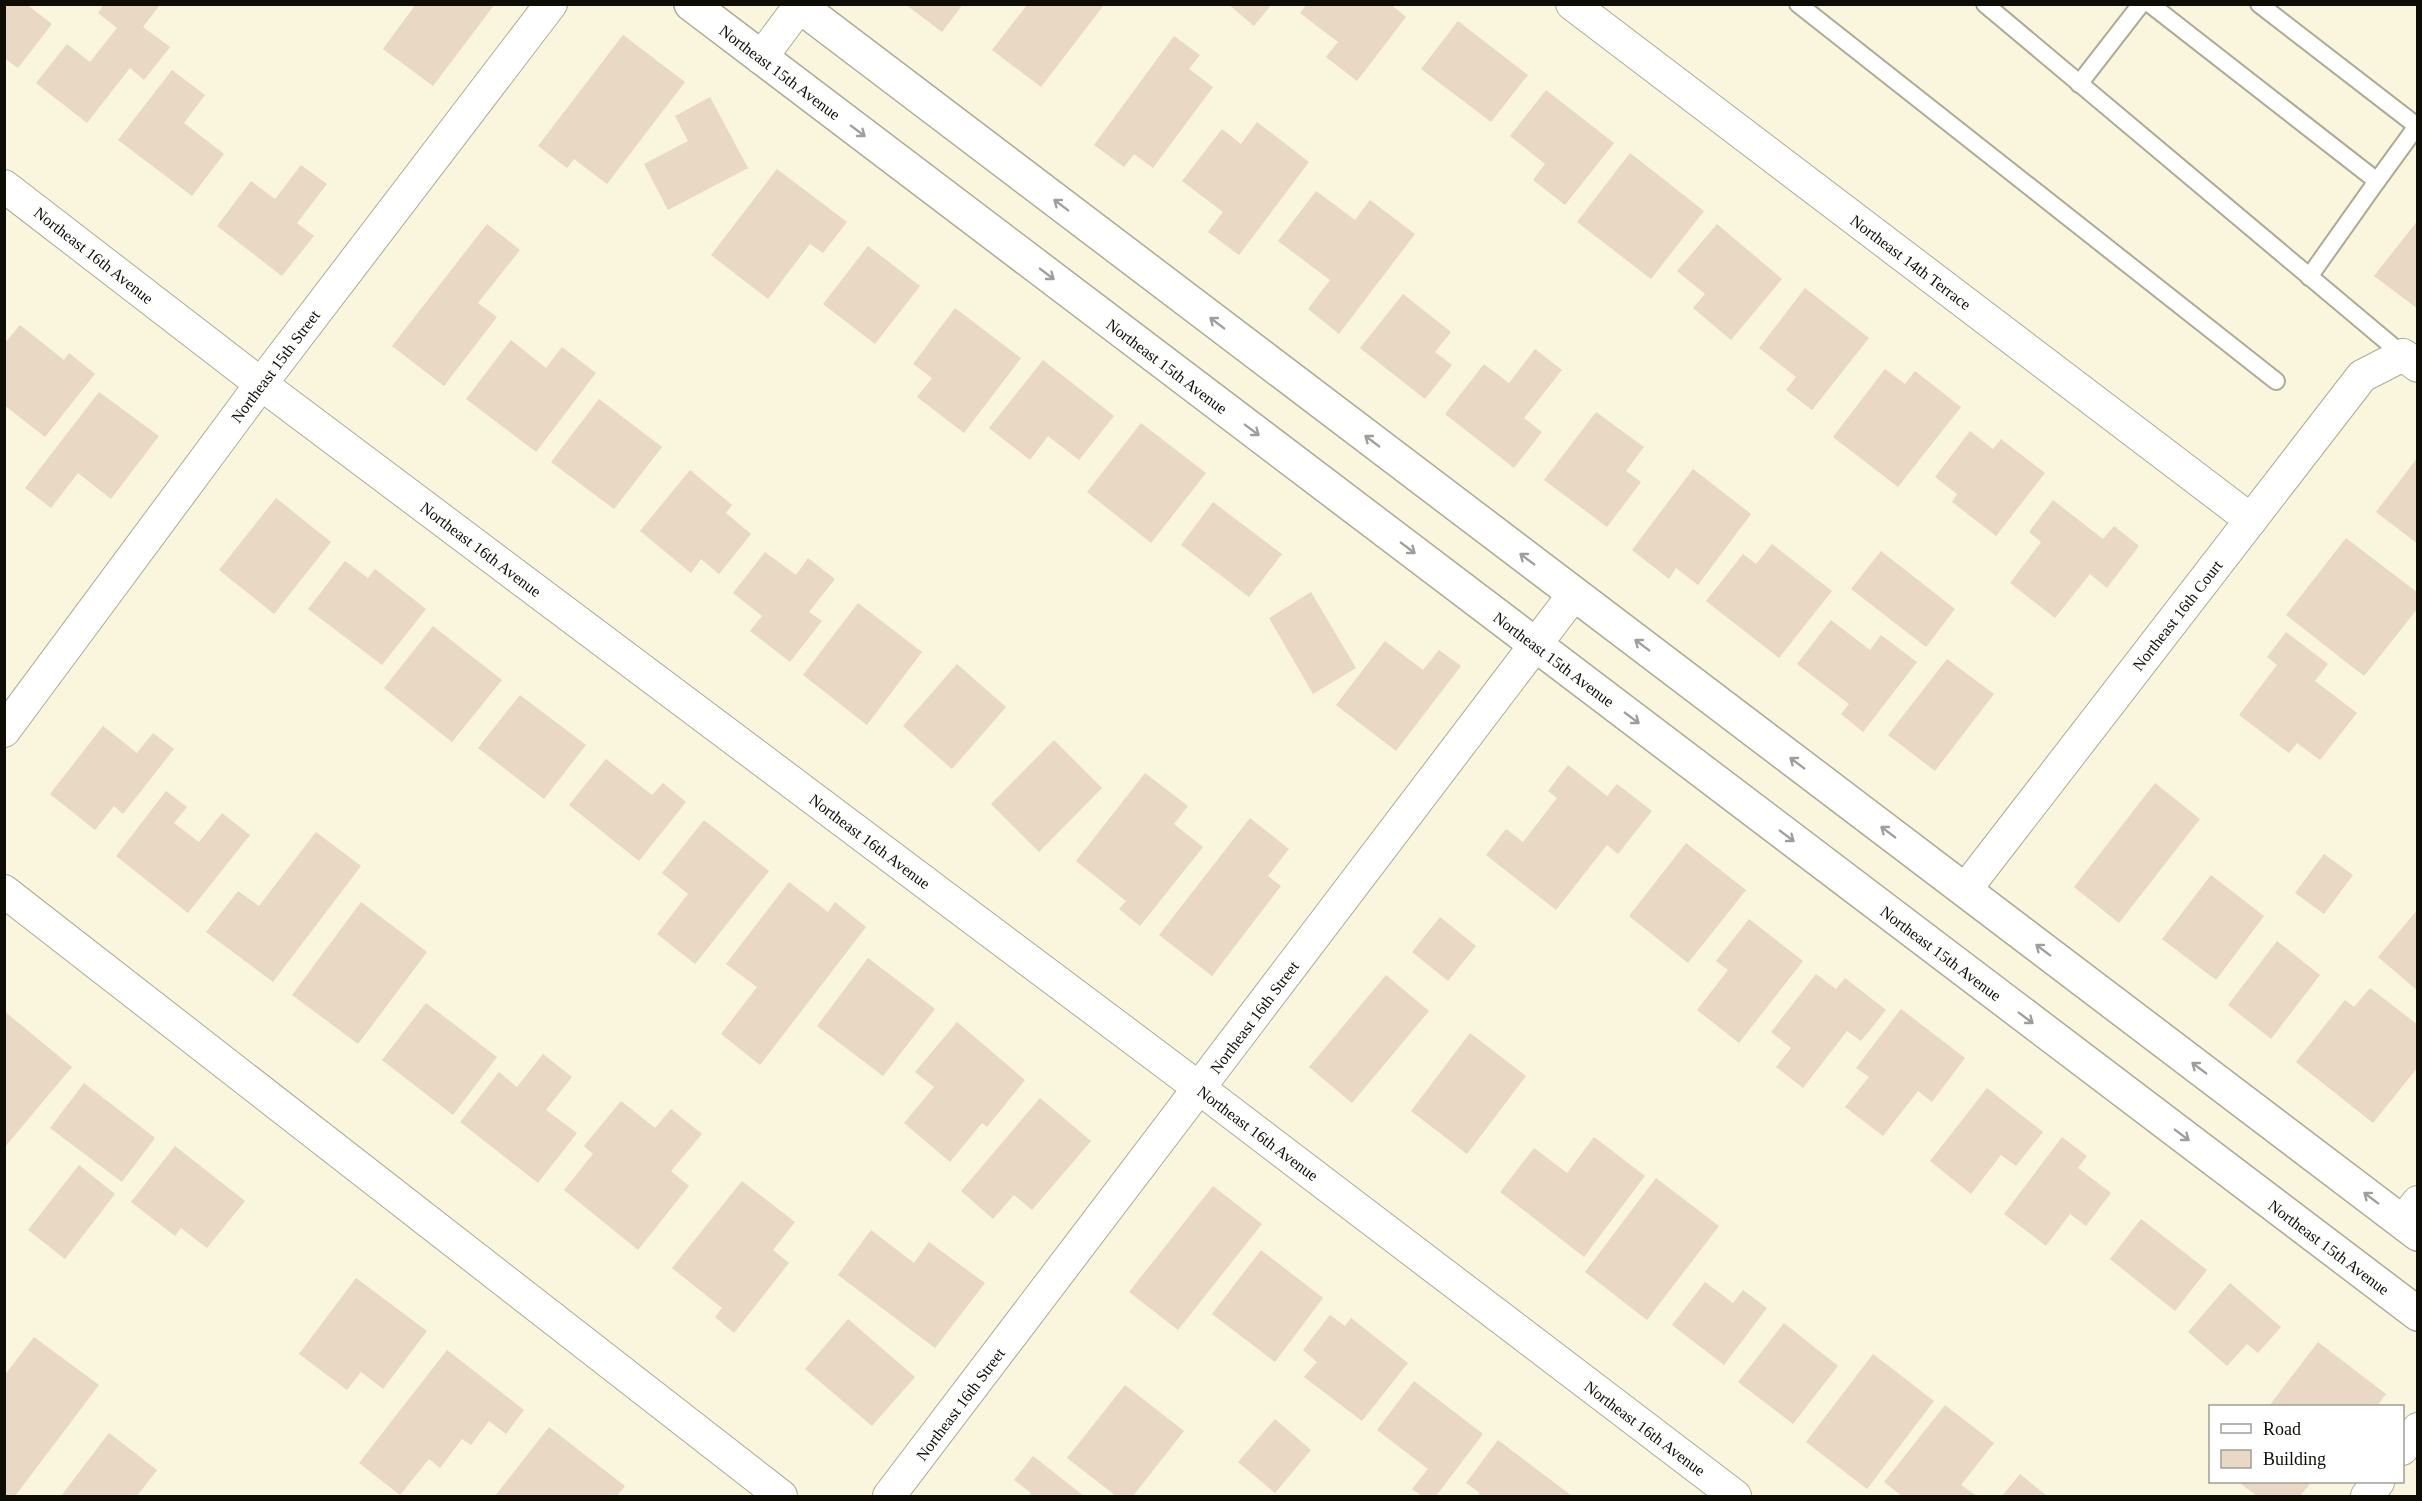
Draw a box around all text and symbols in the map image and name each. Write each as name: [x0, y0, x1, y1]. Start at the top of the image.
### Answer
street label: Northeast 15th Avenue: [716, 22, 843, 123]
one-way arrow: [850, 125, 866, 138]
one-way arrow: [1054, 198, 1070, 211]
street label: Northeast 16th Avenue: [31, 204, 157, 307]
street label: Northeast 14th Terrace: [1847, 212, 1974, 313]
one-way arrow: [1039, 268, 1055, 281]
street label: Northeast 15th Street: [228, 306, 323, 426]
street label: Northeast 15th Avenue: [1103, 316, 1230, 417]
one-way arrow: [1209, 316, 1225, 329]
one-way arrow: [1244, 424, 1260, 437]
one-way arrow: [1364, 434, 1380, 447]
street label: Northeast 16th Avenue: [417, 499, 544, 600]
one-way arrow: [1399, 542, 1415, 555]
one-way arrow: [1520, 552, 1536, 565]
street label: Northeast 16th Court: [2129, 556, 2226, 674]
street label: Northeast 15th Avenue: [1490, 609, 1617, 710]
one-way arrow: [1634, 639, 1650, 652]
one-way arrow: [1624, 712, 1640, 725]
one-way arrow: [1790, 757, 1806, 770]
street label: Northeast 16th Avenue: [806, 791, 933, 892]
one-way arrow: [1880, 826, 1896, 839]
one-way arrow: [1779, 830, 1795, 843]
street label: Northeast 15th Avenue: [1877, 903, 2004, 1004]
one-way arrow: [2036, 944, 2052, 956]
street label: Northeast 16th Street: [1207, 957, 1302, 1077]
one-way arrow: [2018, 1011, 2034, 1024]
one-way arrow: [2191, 1061, 2207, 1074]
street label: Northeast 16th Avenue: [1194, 1083, 1321, 1184]
one-way arrow: [2173, 1129, 2189, 1142]
one-way arrow: [2363, 1192, 2379, 1205]
street label: Northeast 15th Avenue: [2265, 1197, 2392, 1298]
street label: Northeast 16th Street: [913, 1344, 1008, 1464]
street label: Northeast 16th Avenue: [1581, 1378, 1708, 1479]
legend: [2209, 1405, 2404, 1483]
text: Road: [2263, 1419, 2301, 1439]
text: Building: [2263, 1449, 2326, 1469]

